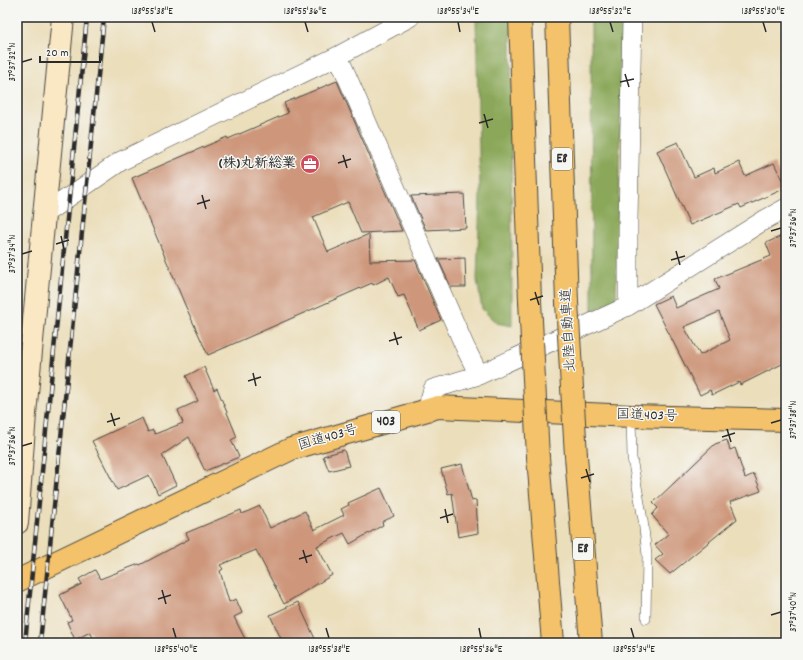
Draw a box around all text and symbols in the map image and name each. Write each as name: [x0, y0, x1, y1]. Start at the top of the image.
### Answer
text: 138°55'38"E: [131, 5, 173, 19]
text: 138°55'36"E: [284, 5, 327, 19]
text: 138°55'34"E: [437, 5, 479, 19]
text: 138°55'32"E: [589, 5, 631, 19]
text: 138°55'30"E: [741, 5, 785, 19]
scale bar: [40, 38, 100, 64]
text: 37°37'32"N: [6, 42, 20, 82]
text: 20 m: [46, 45, 69, 62]
road number: E8: [552, 148, 572, 170]
office icon: (株)丸新総業: [299, 153, 321, 175]
place label: (株)丸新総業: [219, 154, 296, 174]
text: 37°37'36"N: [787, 208, 801, 248]
text: 37°37'34"N: [6, 235, 20, 273]
street label: 北陸自動車道: [557, 288, 581, 372]
text: 37°37'38"N: [787, 401, 801, 439]
street label: 国道403号: [616, 405, 678, 427]
road number: 403: [372, 411, 400, 433]
street label: 国道403号: [296, 420, 360, 456]
text: 37°37'36"N: [6, 426, 20, 466]
road number: E8: [573, 538, 593, 560]
text: 37°37'40"N: [787, 592, 801, 632]
text: 138°55'40"E: [155, 643, 198, 657]
text: 138°55'38"E: [308, 643, 350, 657]
text: 138°55'36"E: [460, 643, 503, 657]
text: 138°55'34"E: [613, 643, 655, 657]

